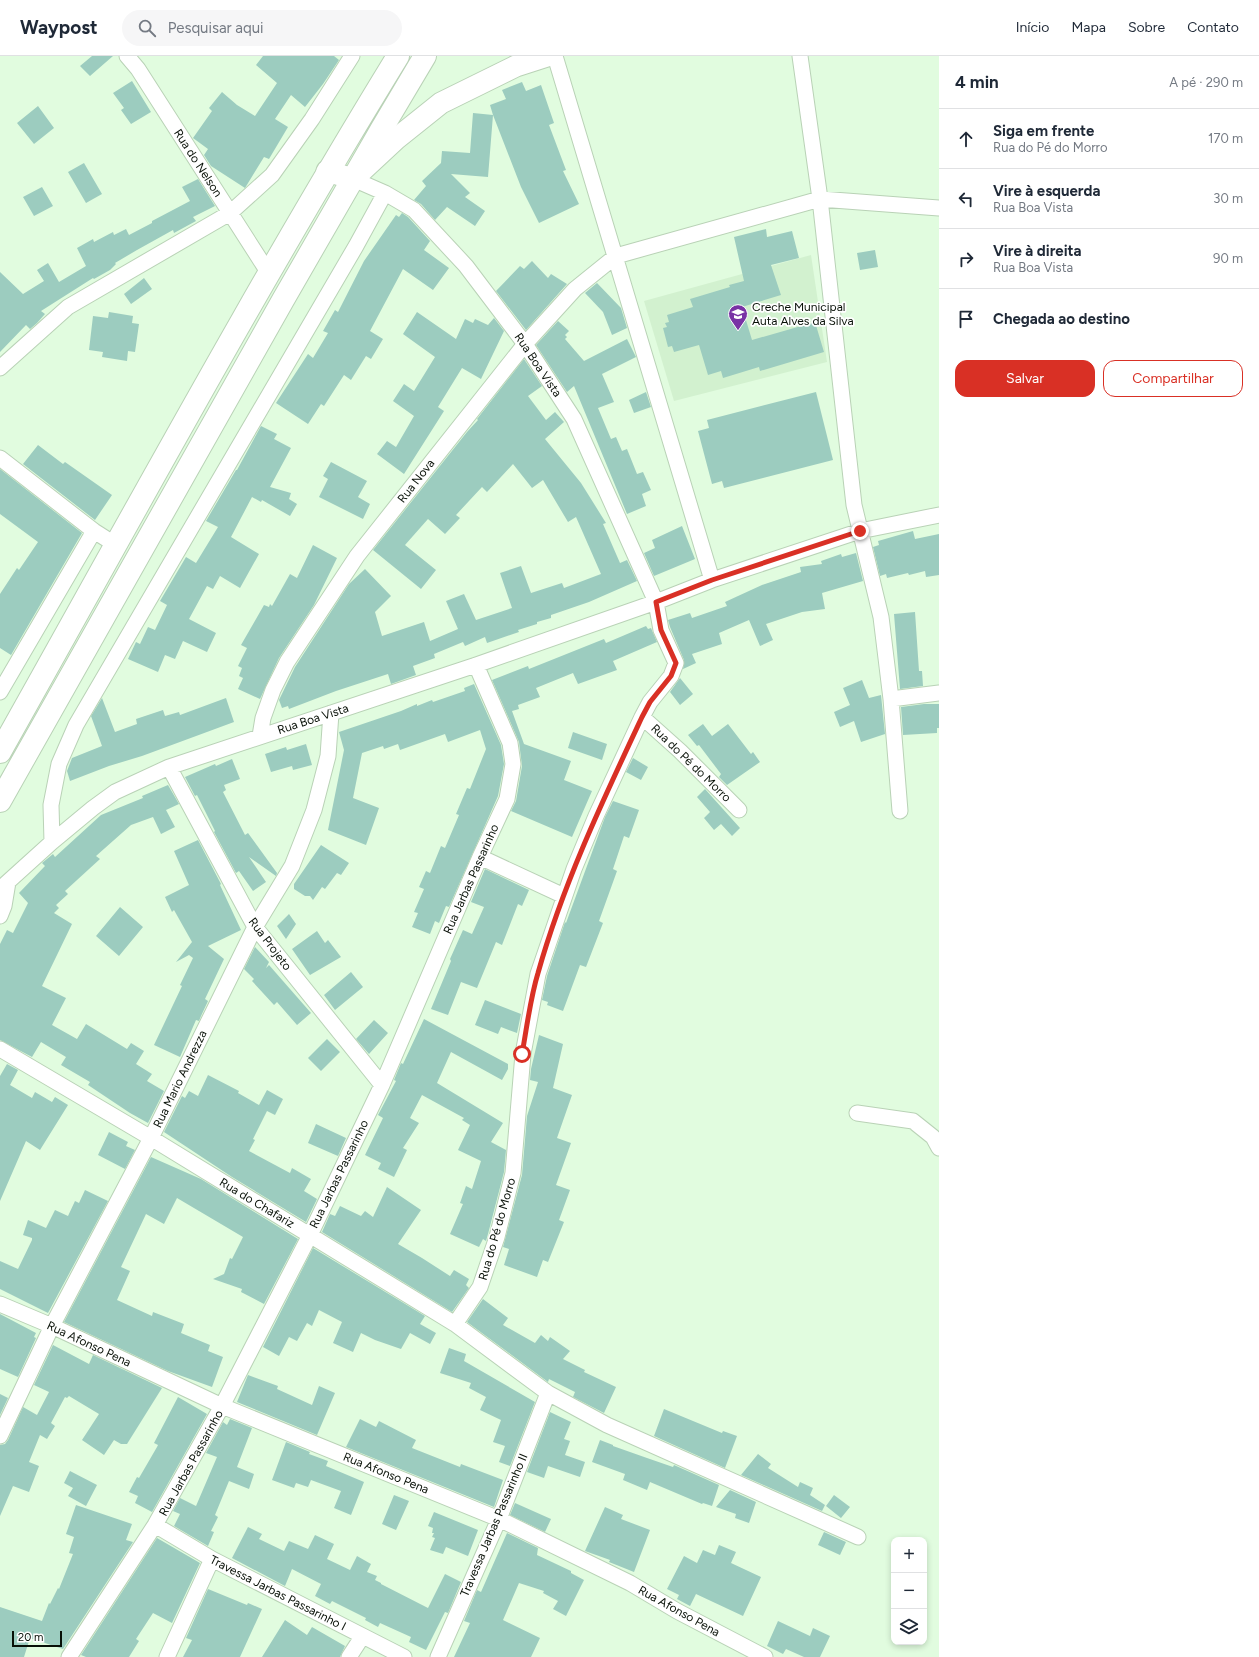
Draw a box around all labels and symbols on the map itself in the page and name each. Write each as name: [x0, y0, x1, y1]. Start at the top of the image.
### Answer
street label: Rua do Nelson: [171, 126, 225, 200]
place label: Creche Municipal Auta Alves da Silva: [752, 300, 854, 328]
school or university icon: Creche Municipal Auta Alves da Silva: [727, 303, 749, 331]
street label: Rua Boa Vista: [512, 330, 564, 400]
street label: Rua Nova: [395, 456, 437, 506]
route end: [851, 522, 869, 540]
street label: Rua Boa Vista: [276, 701, 350, 737]
street label: Rua do Pé do Morro: [648, 721, 734, 805]
street label: Rua Jarbas Passarinho: [440, 822, 502, 936]
street label: Rua Projeto: [246, 915, 294, 973]
street label: Rua Mario Andrezza: [150, 1028, 210, 1130]
route start: [513, 1045, 531, 1063]
street label: Rua Jarbas Passarinho: [307, 1118, 371, 1230]
street label: Rua do Chafariz: [217, 1175, 297, 1231]
street label: Rua do Pé do Morro: [476, 1176, 518, 1282]
street label: Rua Afonso Pena: [45, 1318, 133, 1370]
street label: Rua Jarbas Passarinho: [156, 1408, 226, 1518]
street label: Rua Afonso Pena: [341, 1449, 431, 1497]
street label: Travessa Jarbas Passarinho II: [457, 1451, 531, 1599]
street label: Travessa Jarbas Passarinho I: [208, 1553, 348, 1633]
street label: Rua Afonso Pena: [636, 1583, 722, 1639]
scale bar: [12, 1629, 62, 1648]

